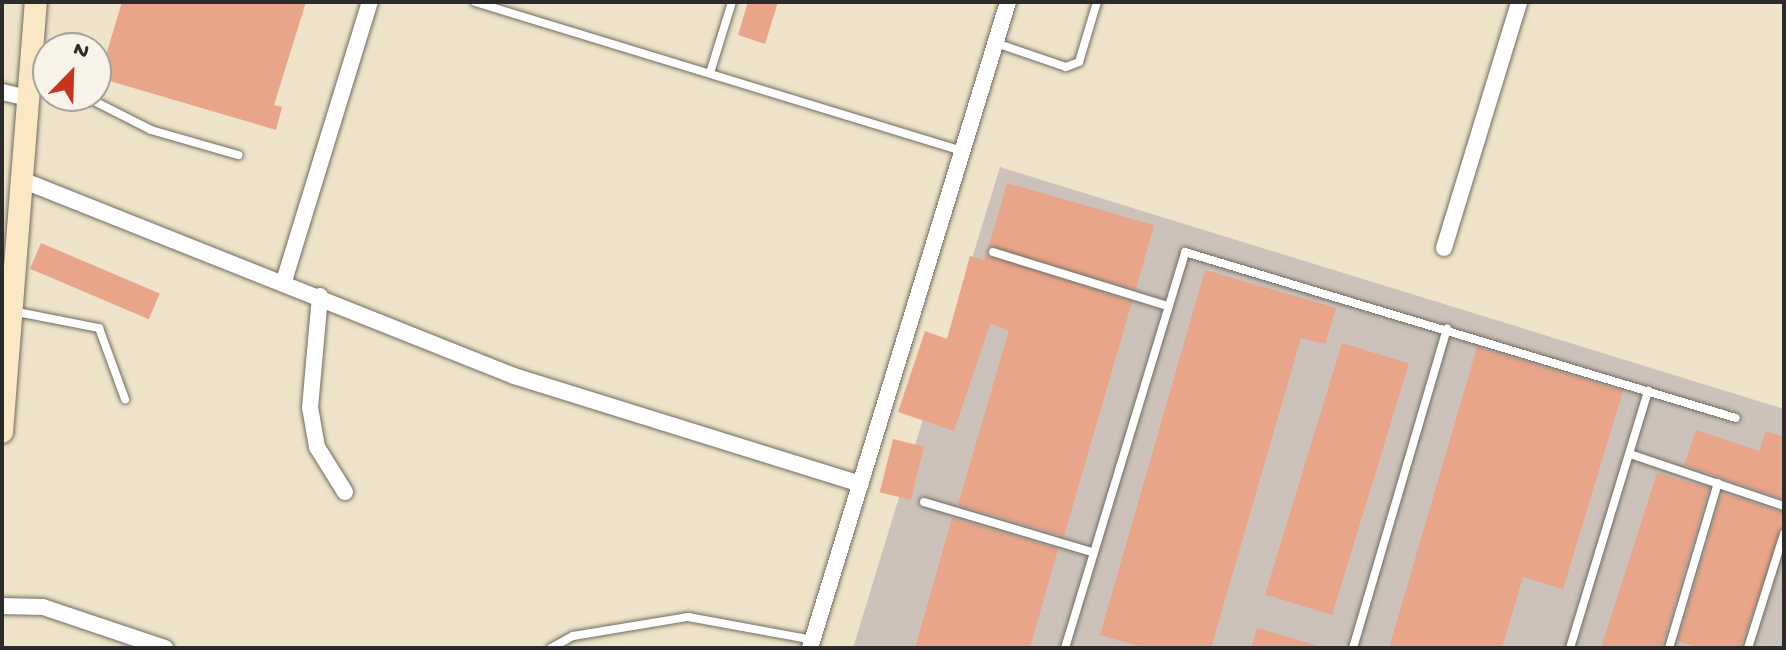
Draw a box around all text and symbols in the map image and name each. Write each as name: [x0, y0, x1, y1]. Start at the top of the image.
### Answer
north arrow: [32, 32, 112, 112]
text: N: [69, 37, 92, 67]

